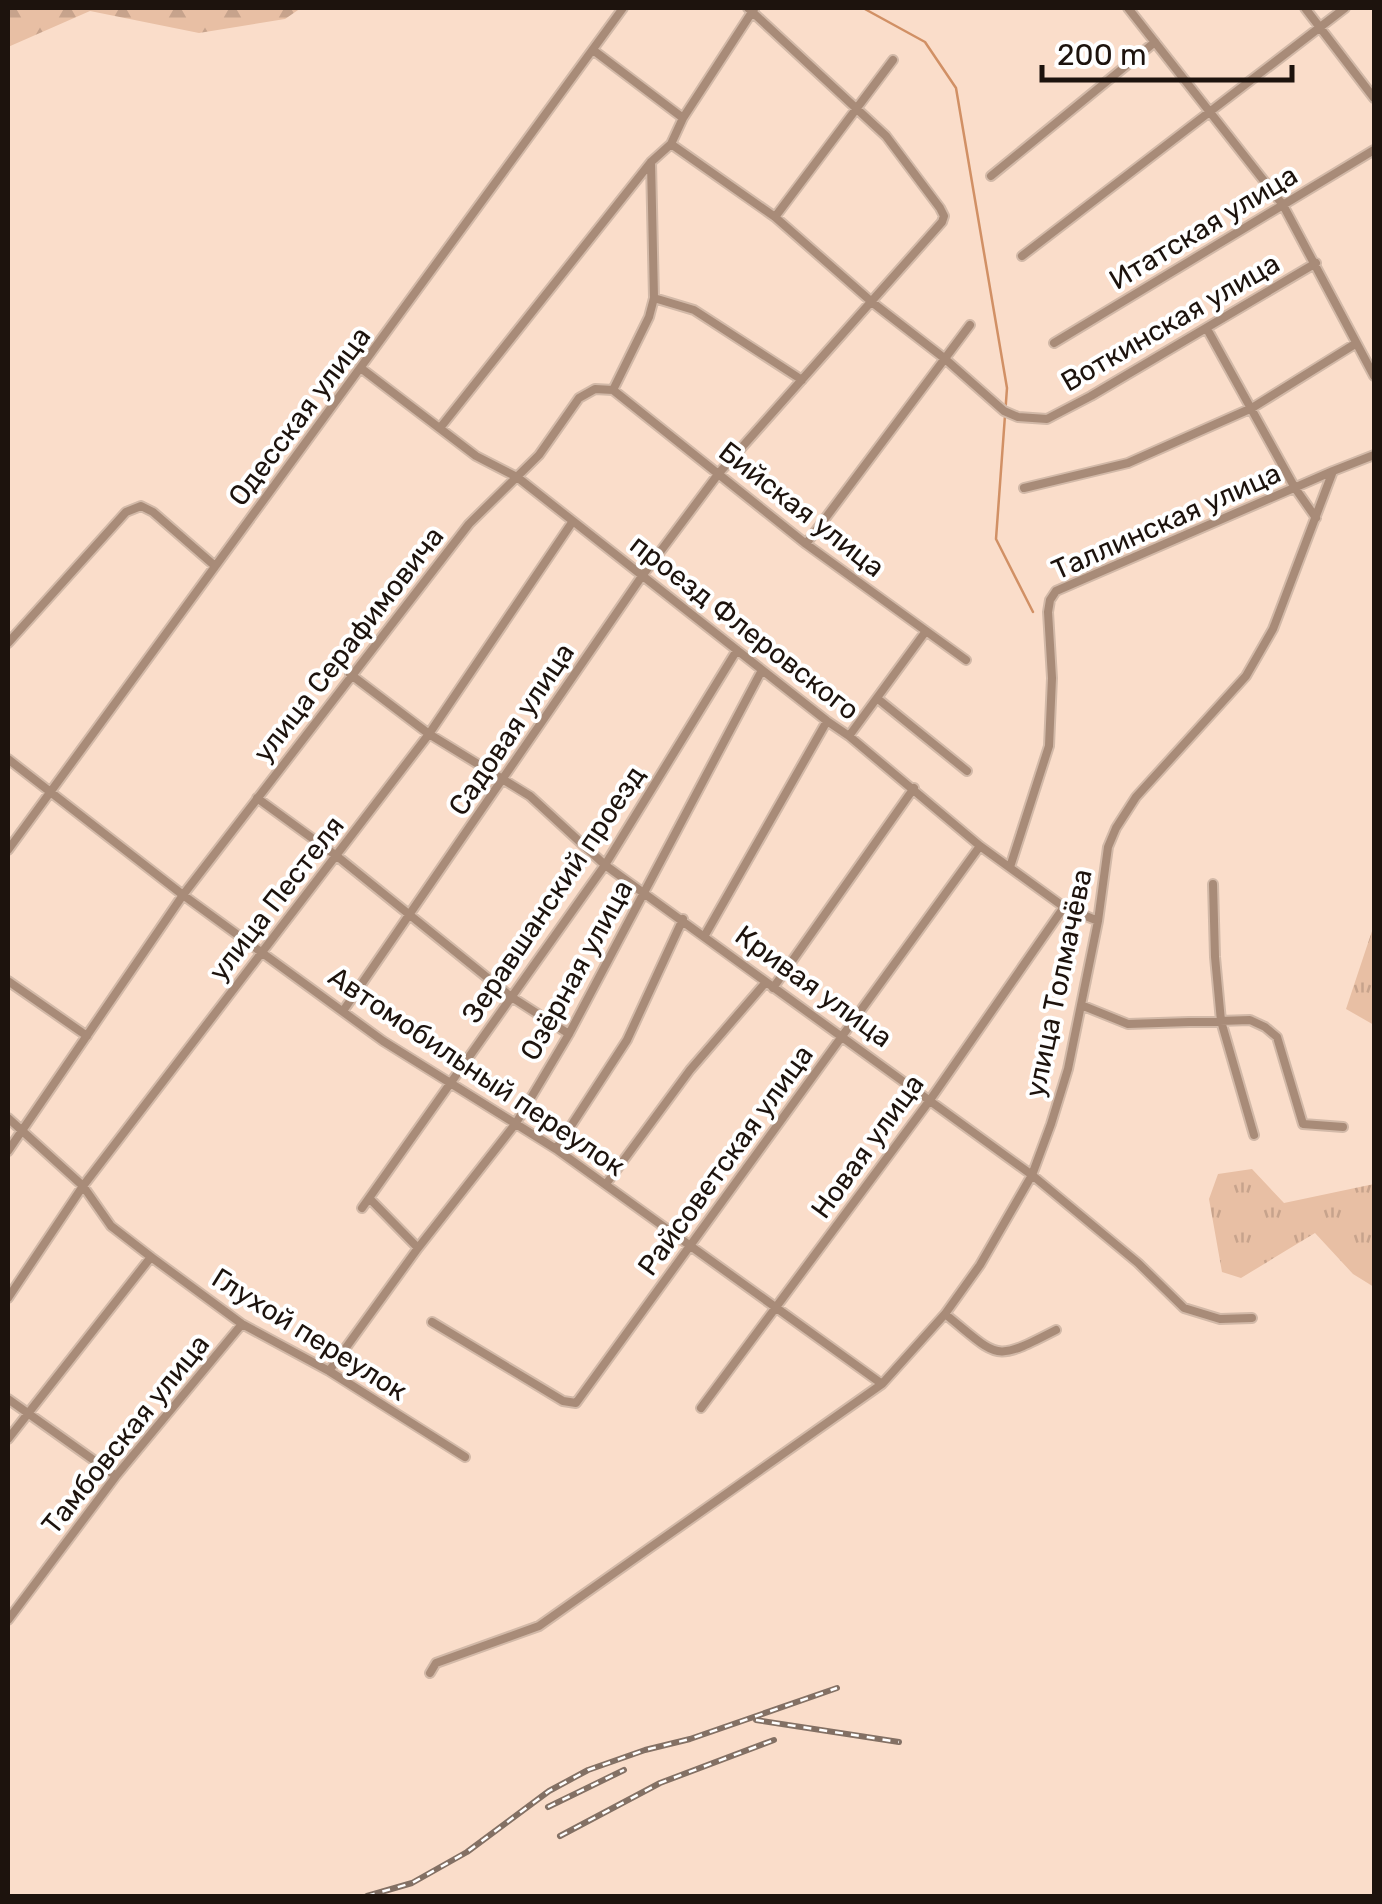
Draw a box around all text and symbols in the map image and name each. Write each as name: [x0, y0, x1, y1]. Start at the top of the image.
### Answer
scale bar: [1042, 20, 1292, 82]
text: 200 m: [1057, 37, 1147, 73]
street label: Итатская улица: [1103, 158, 1303, 297]
street label: Воткинская улица: [1055, 246, 1285, 398]
street label: Одесская улица: [221, 320, 377, 512]
street label: Бийская улица: [712, 435, 891, 584]
street label: Таллинская улица: [1047, 456, 1286, 587]
street label: улица Серафимовича: [246, 520, 451, 769]
street label: проезд Флеровского: [624, 528, 866, 727]
street label: Садовая улица: [442, 637, 581, 822]
street label: Зеравшанский проезд: [455, 759, 652, 1029]
street label: улица Пестеля: [202, 809, 351, 987]
street label: улица Толмачёва: [1018, 866, 1099, 1100]
street label: Озёрная улица: [513, 874, 640, 1066]
street label: Кривая улица: [729, 919, 898, 1054]
street label: Автомобильный переулок: [322, 960, 631, 1183]
street label: Райсоветская улица: [631, 1039, 820, 1282]
street label: Новая улица: [804, 1068, 931, 1225]
street label: Глухой переулок: [206, 1261, 413, 1408]
street label: Тамбовская улица: [35, 1328, 216, 1541]

